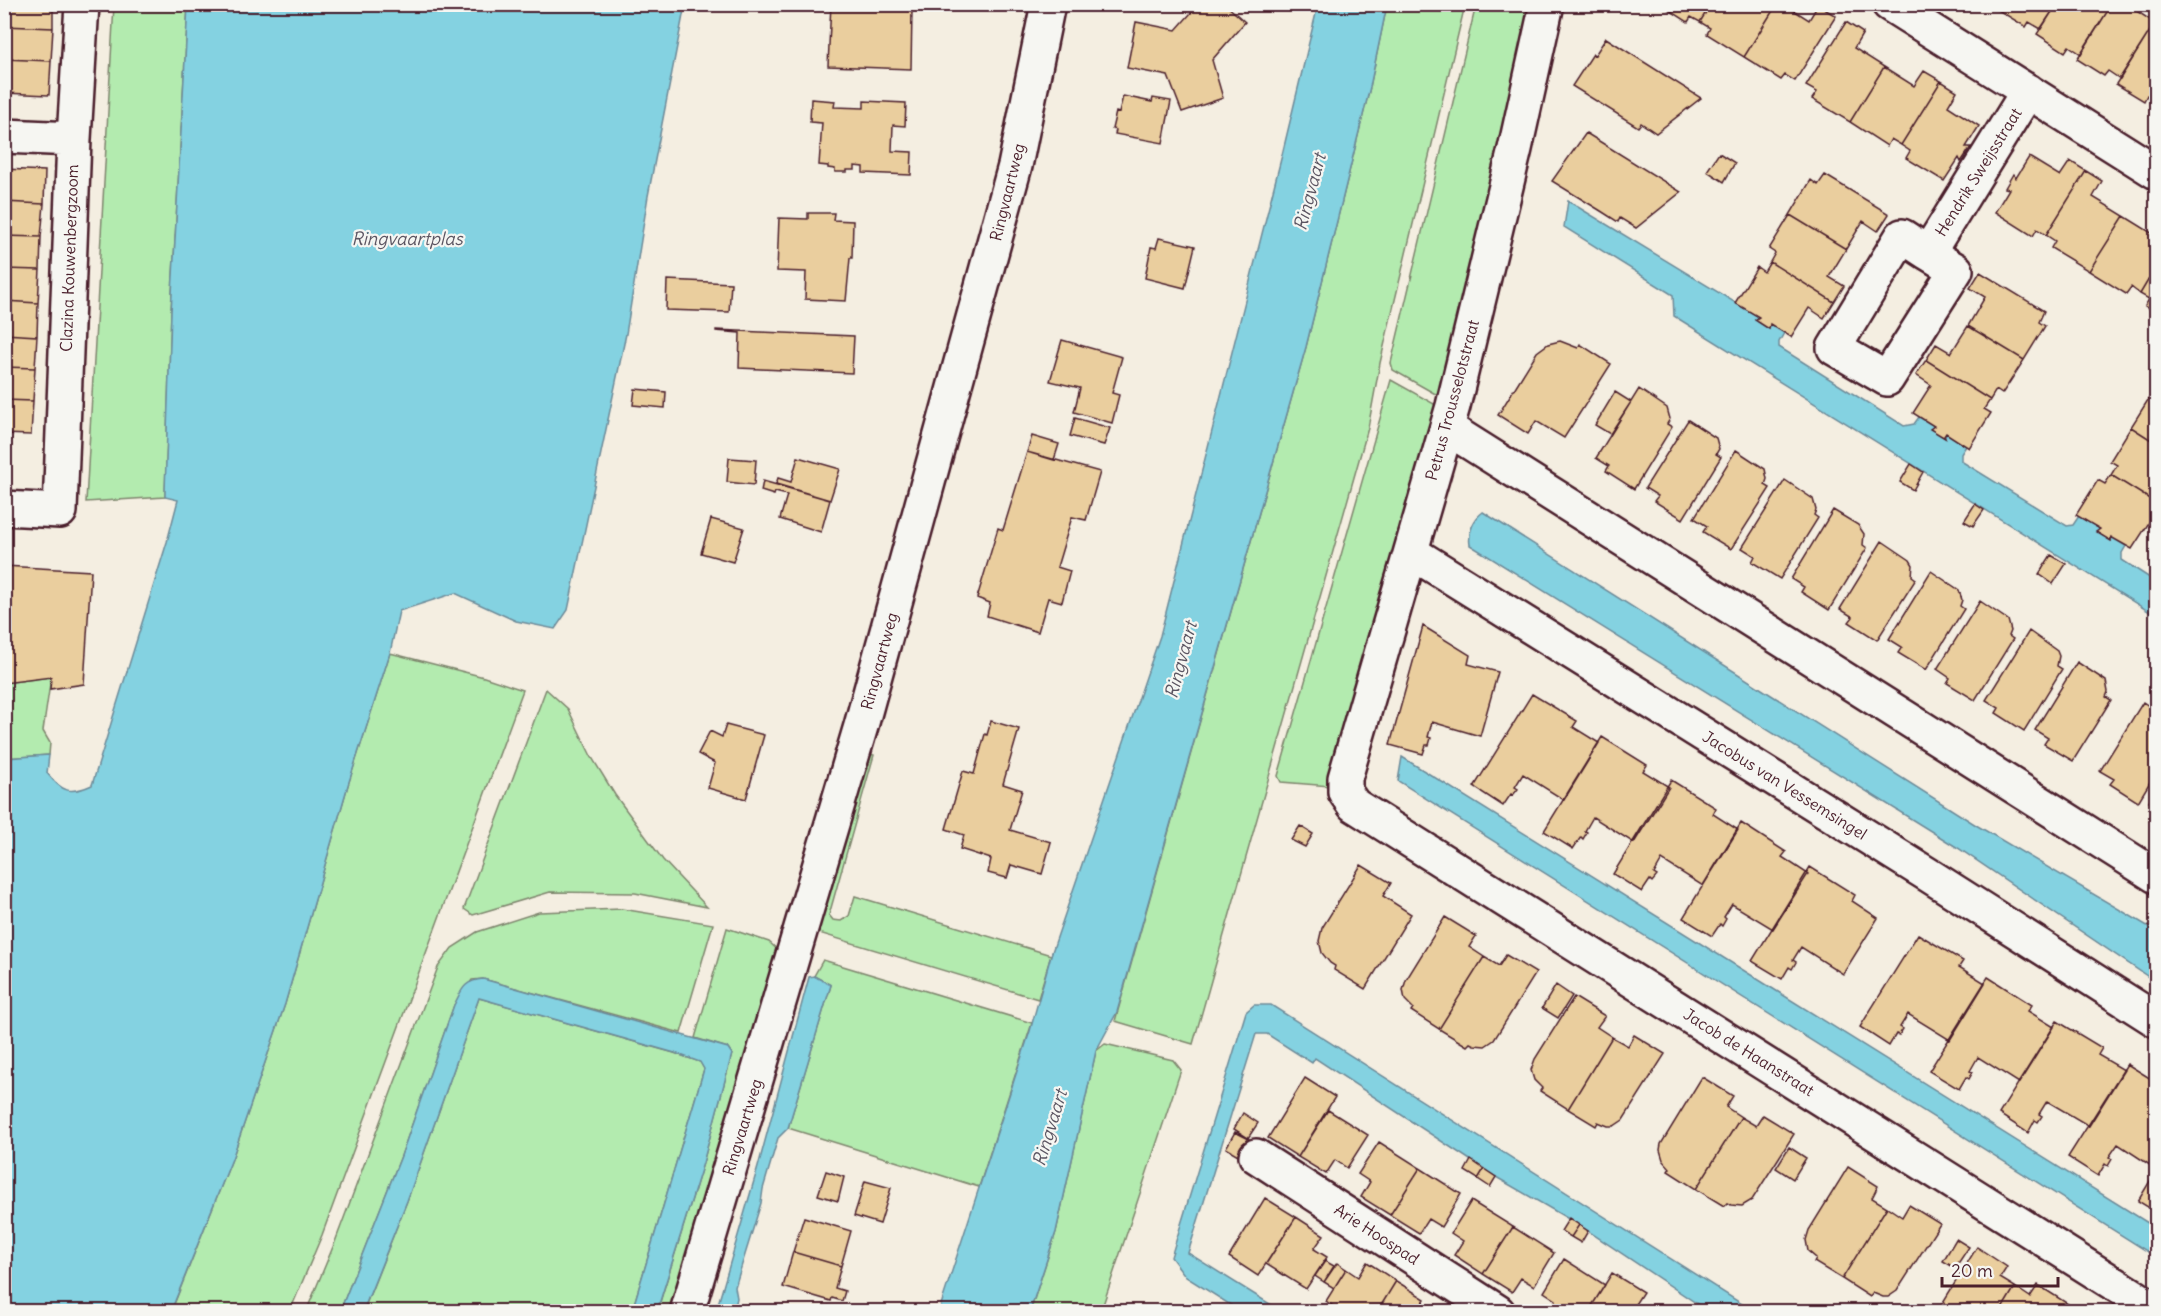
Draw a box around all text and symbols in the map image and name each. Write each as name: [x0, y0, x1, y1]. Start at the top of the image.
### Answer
street label: Hendrik Sweijsstraat: [1930, 104, 2026, 240]
street label: Ringvaartweg: [985, 141, 1029, 243]
water label: Ringvaart: [1288, 149, 1331, 233]
street label: Clazina Kouwenbergzoom: [56, 164, 82, 352]
water label: Ringvaartplas: [351, 227, 464, 250]
street label: Petrus Trousselotstraat: [1421, 317, 1483, 483]
street label: Ringvaartweg: [856, 610, 902, 712]
water label: Ringvaart: [1159, 617, 1202, 701]
street label: Jacobus van Vessemsingel: [1699, 726, 1871, 844]
street label: Jacob de Haanstraat: [1680, 1004, 1818, 1101]
street label: Ringvaartweg: [718, 1076, 766, 1178]
water label: Ringvaart: [1027, 1085, 1073, 1169]
street label: Arie Hoospad: [1331, 1199, 1423, 1269]
scale bar: [1942, 1250, 2058, 1288]
text: 20 m: [1951, 1259, 1993, 1282]

